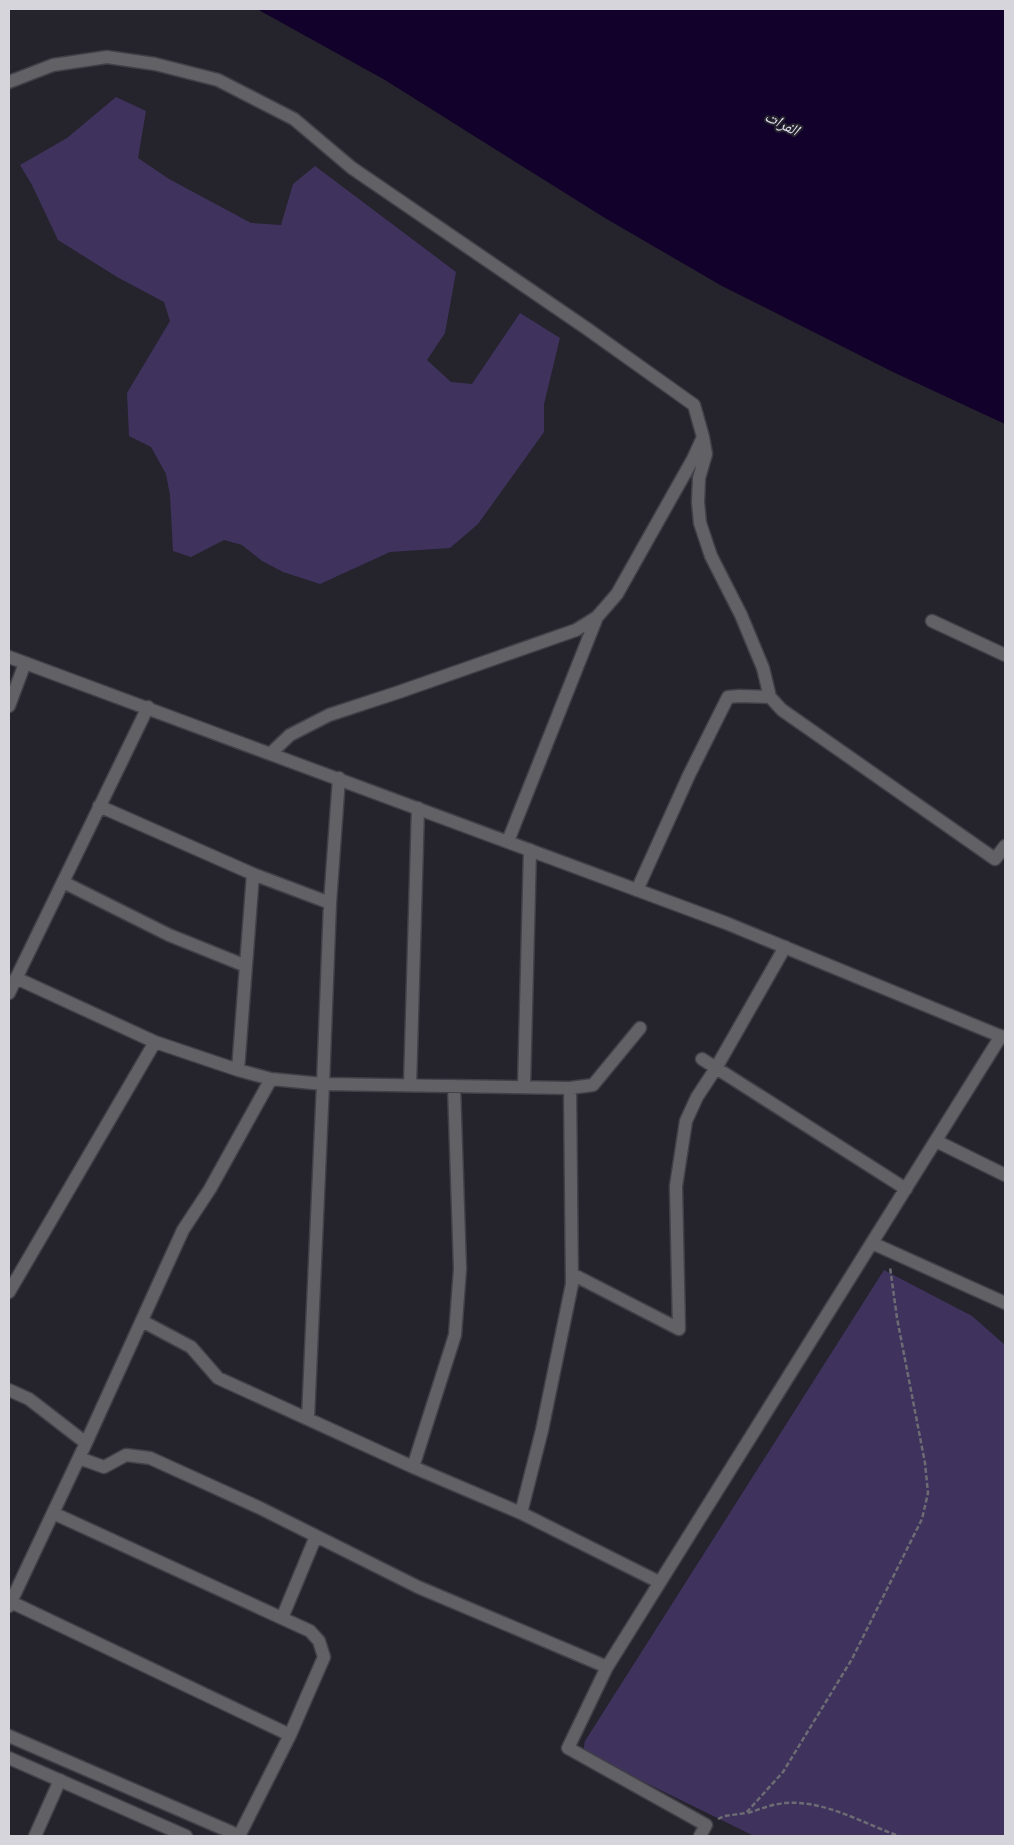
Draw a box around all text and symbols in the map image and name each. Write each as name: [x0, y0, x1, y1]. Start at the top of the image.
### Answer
water label: الفرات: [762, 106, 804, 141]

